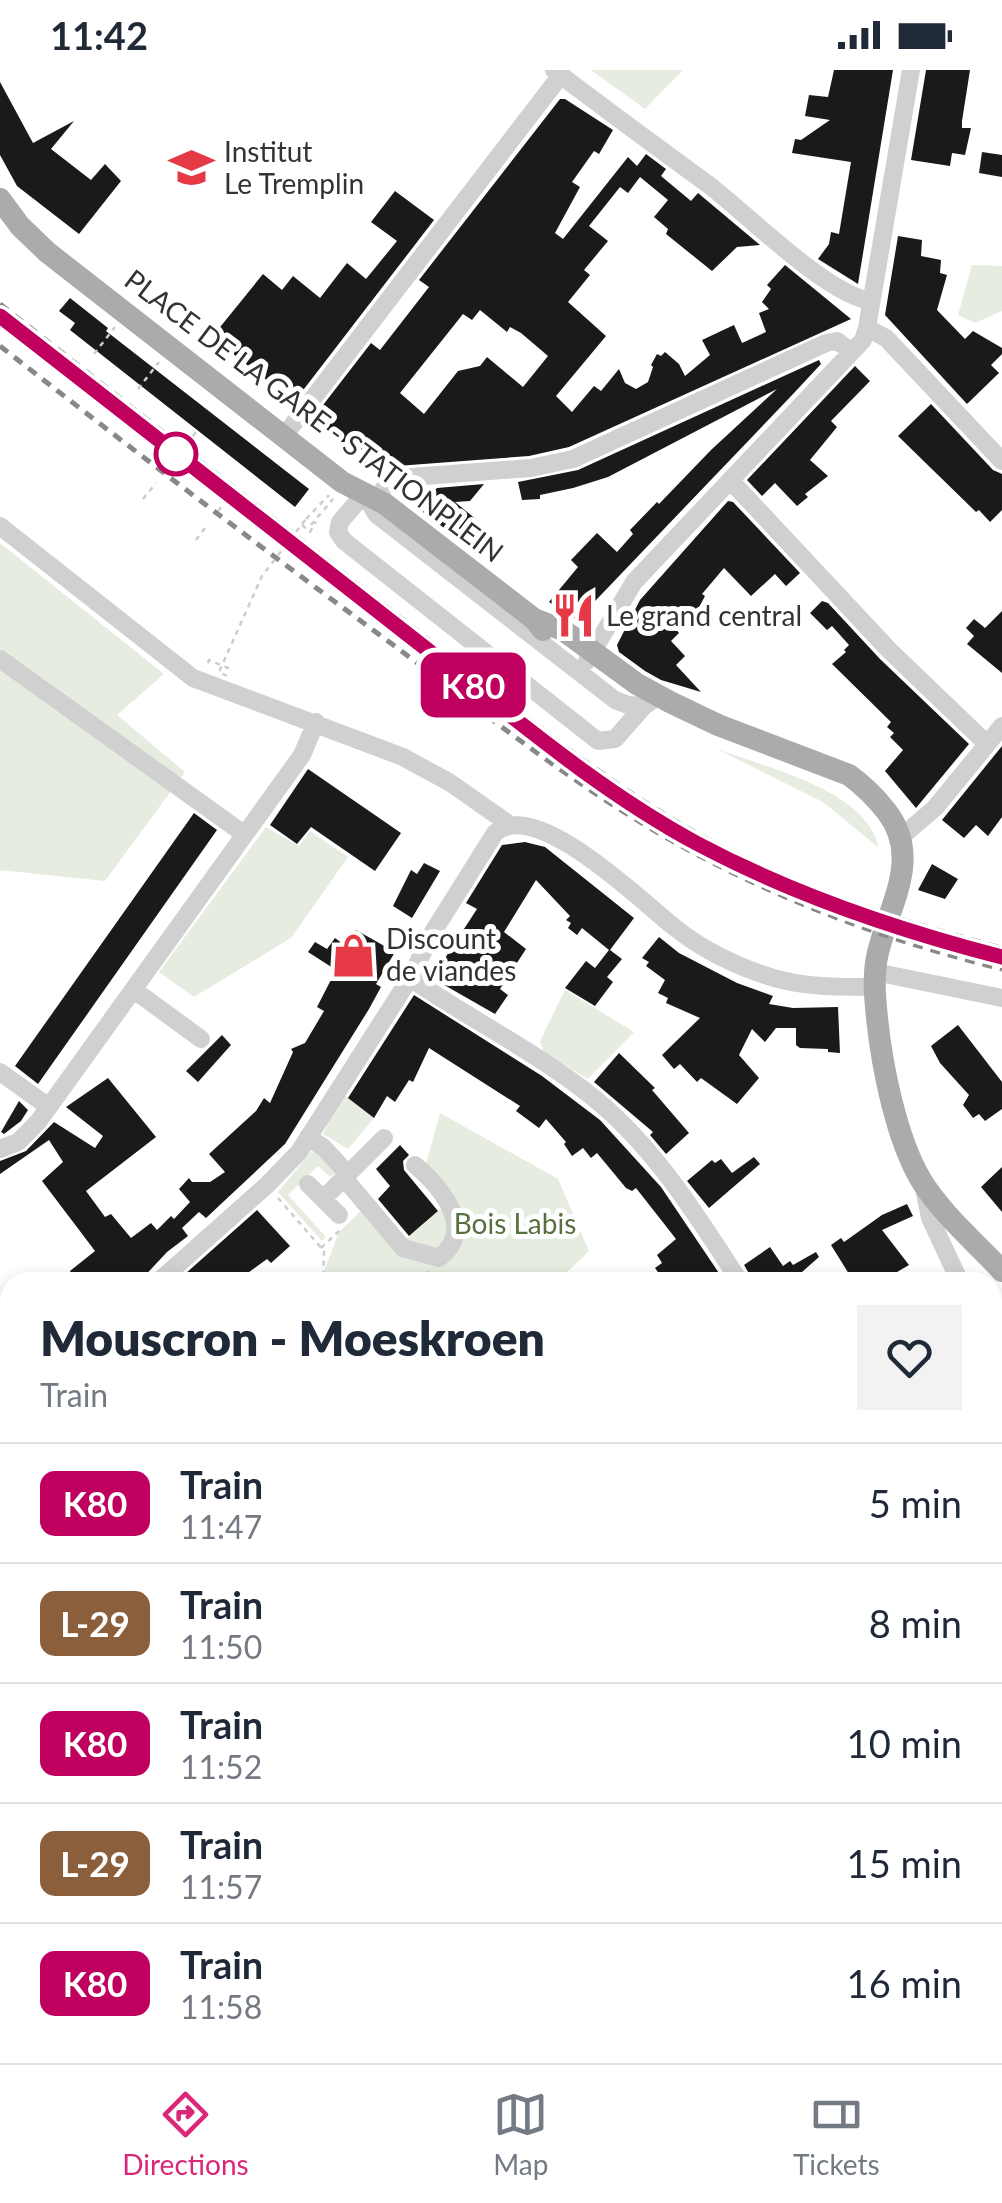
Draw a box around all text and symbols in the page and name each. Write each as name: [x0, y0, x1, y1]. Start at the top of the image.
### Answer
text: 11:42: [50, 12, 148, 58]
place label: Institut Le Tremplin: [224, 134, 364, 200]
school or university icon: Institut Le Tremplin: [167, 144, 215, 192]
street label: PLACE DE LA GARE - STATIONPLEIN: [119, 262, 511, 569]
unlabelled marker: [155, 433, 197, 475]
restaurant icon: Le grand central: [549, 592, 597, 640]
place label: Le grand central: [606, 598, 802, 632]
line badge: K80: [416, 652, 530, 718]
text: K80: [441, 664, 505, 706]
place label: Discount de viandes: [386, 921, 516, 987]
shop icon: Discount de viandes: [329, 931, 377, 979]
park label: Bois Labis: [454, 1206, 576, 1240]
button: heart: [857, 1305, 962, 1410]
text: Mouscron - Moeskroen: [40, 1309, 545, 1366]
text: Train: [40, 1375, 108, 1414]
text: Train: [180, 1461, 263, 1507]
text: 5 min: [869, 1480, 962, 1526]
text: K80: [63, 1482, 127, 1524]
text: 11:47: [180, 1507, 262, 1546]
text: Train: [180, 1581, 263, 1627]
text: 8 min: [869, 1600, 962, 1646]
text: L-29: [60, 1602, 130, 1644]
text: 11:50: [180, 1627, 262, 1666]
text: Train: [180, 1701, 263, 1747]
text: 10 min: [847, 1720, 962, 1766]
text: K80: [63, 1722, 127, 1764]
text: 11:52: [180, 1747, 262, 1786]
text: Train: [180, 1821, 263, 1867]
text: 15 min: [847, 1840, 962, 1886]
text: L-29: [60, 1842, 130, 1884]
text: 11:57: [180, 1867, 262, 1906]
text: Train: [180, 1941, 263, 1987]
text: 16 min: [847, 1960, 962, 2006]
text: K80: [63, 1962, 127, 2004]
text: 11:58: [180, 1987, 262, 2026]
tab: Directions: [122, 2087, 249, 2181]
tab: Map: [493, 2087, 548, 2181]
tab: Tickets: [793, 2087, 880, 2181]

